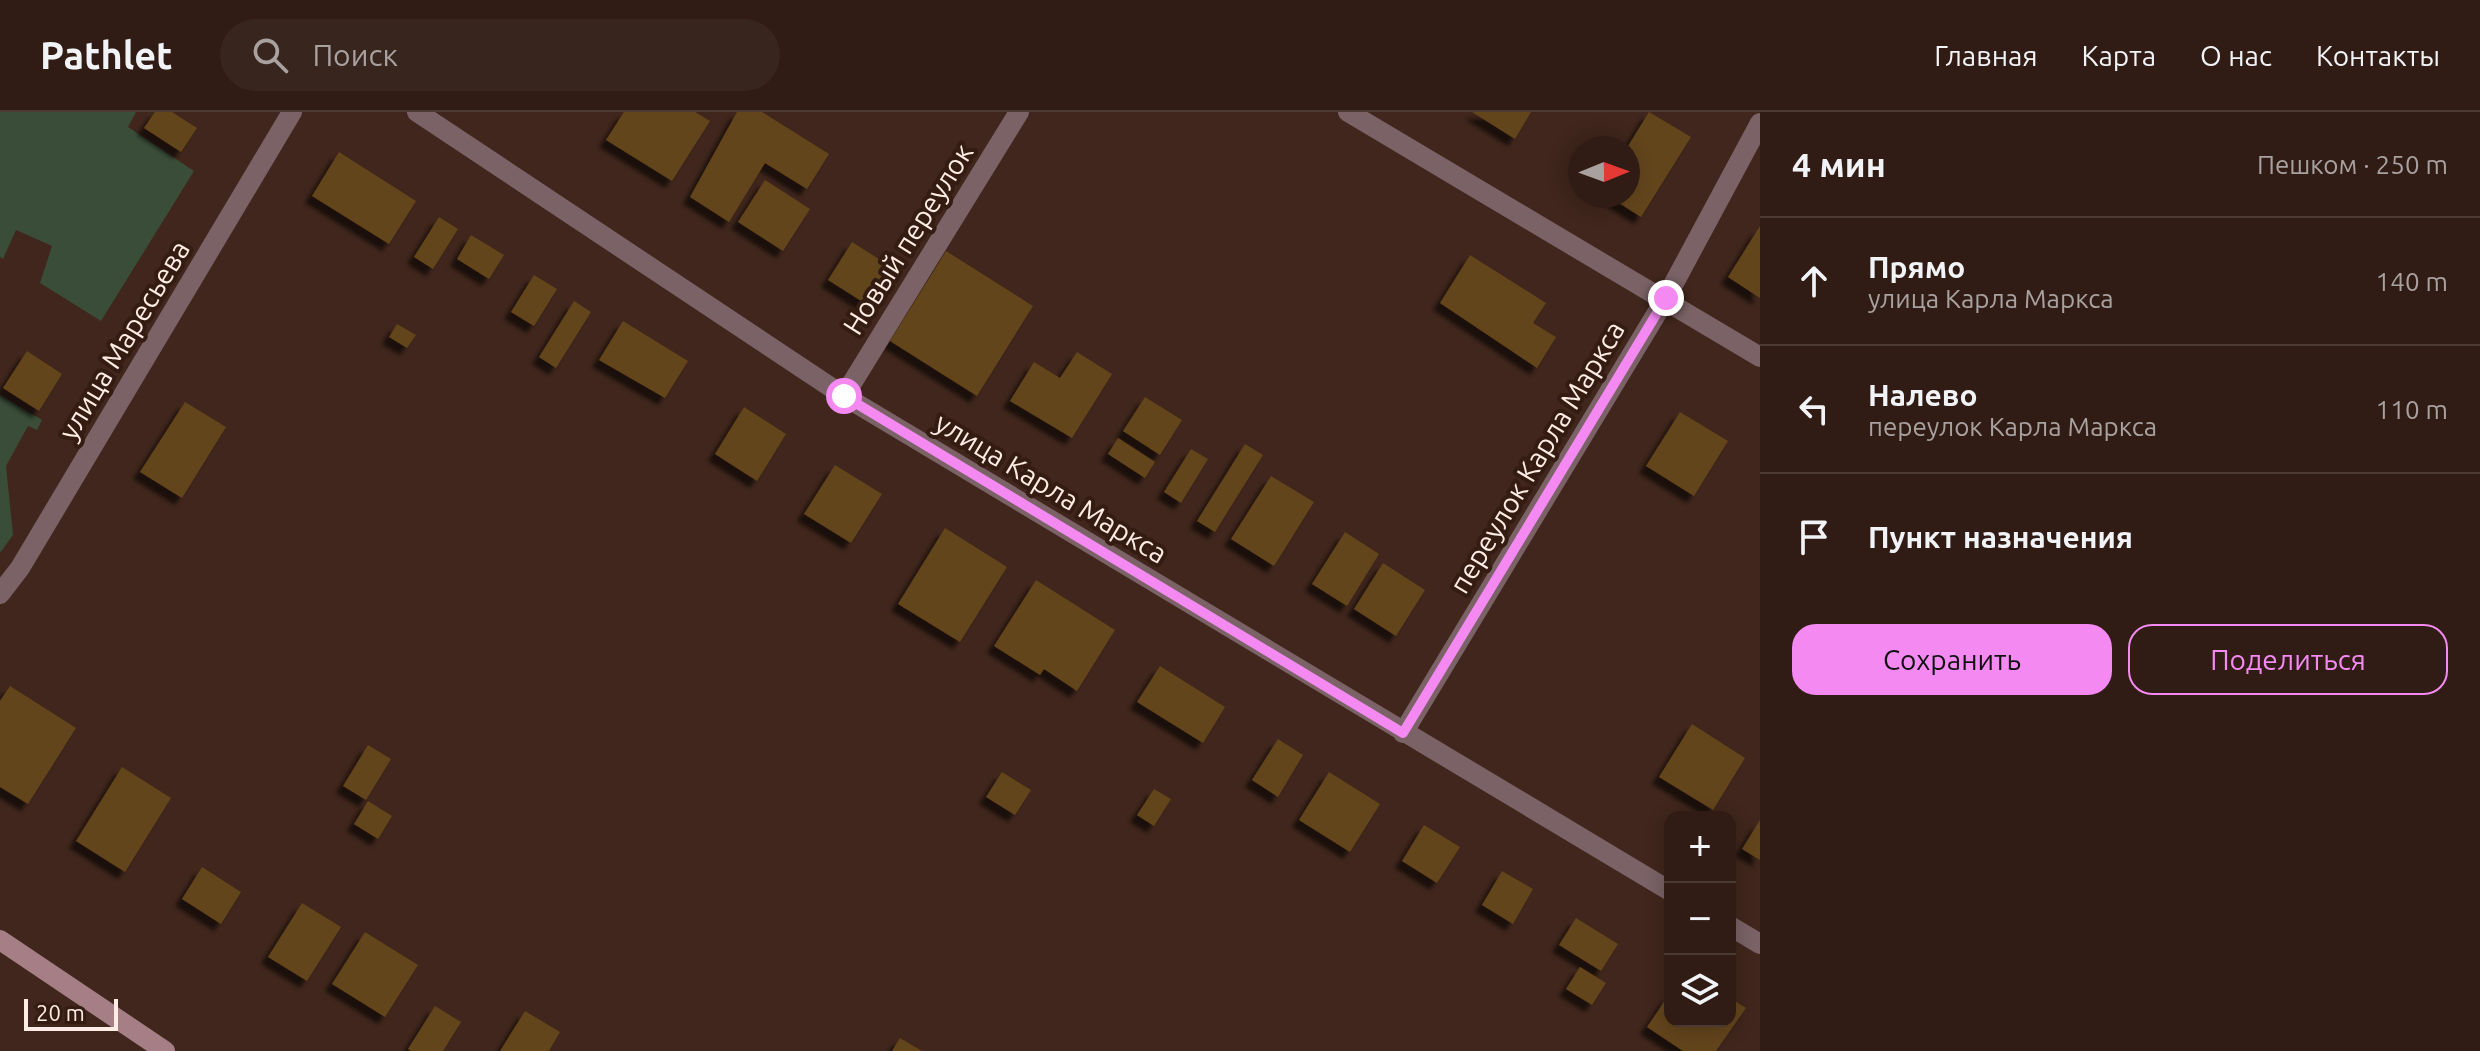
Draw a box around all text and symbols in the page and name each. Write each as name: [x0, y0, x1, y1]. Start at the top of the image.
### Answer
search box: [220, 19, 780, 91]
icon: search: [248, 33, 292, 77]
text: Pathlet: [40, 34, 172, 76]
text: Поиск: [312, 38, 398, 72]
text: Главная: [1934, 40, 2037, 71]
text: Карта: [2081, 40, 2156, 71]
text: О нас: [2200, 40, 2272, 71]
text: Контакты: [2316, 40, 2440, 71]
north arrow: [1568, 136, 1640, 208]
street label: Новый переулок: [836, 138, 979, 340]
text: 4 мин: [1792, 145, 1886, 183]
text: Пешком · 250 m: [2257, 150, 2448, 179]
street label: улица Маресьева: [52, 235, 195, 445]
text: Прямо: [1868, 250, 1965, 284]
icon: ahead: [1792, 259, 1836, 303]
text: 140 m: [2376, 267, 2448, 296]
route end: [1648, 280, 1684, 316]
text: улица Карла Маркса: [1868, 284, 2114, 313]
street label: переулок Карла Маркса: [1443, 315, 1630, 598]
route start: [826, 378, 862, 414]
text: Налево: [1868, 378, 1978, 412]
icon: left: [1792, 387, 1836, 431]
text: 110 m: [2376, 395, 2448, 424]
street label: улица Карла Маркса: [930, 406, 1173, 569]
text: переулок Карла Маркса: [1868, 412, 2157, 441]
icon: arrive: [1792, 515, 1836, 559]
text: Пункт назначения: [1868, 520, 2133, 554]
button: Сохранить: [1792, 624, 2112, 695]
button: Поделиться: [2128, 624, 2448, 695]
map controls: [1664, 811, 1736, 1027]
button: +: [1664, 811, 1736, 883]
button: −: [1664, 883, 1736, 955]
button: layers: [1664, 955, 1736, 1027]
scale bar: [24, 995, 118, 1031]
text: 20 m: [36, 1000, 85, 1025]

